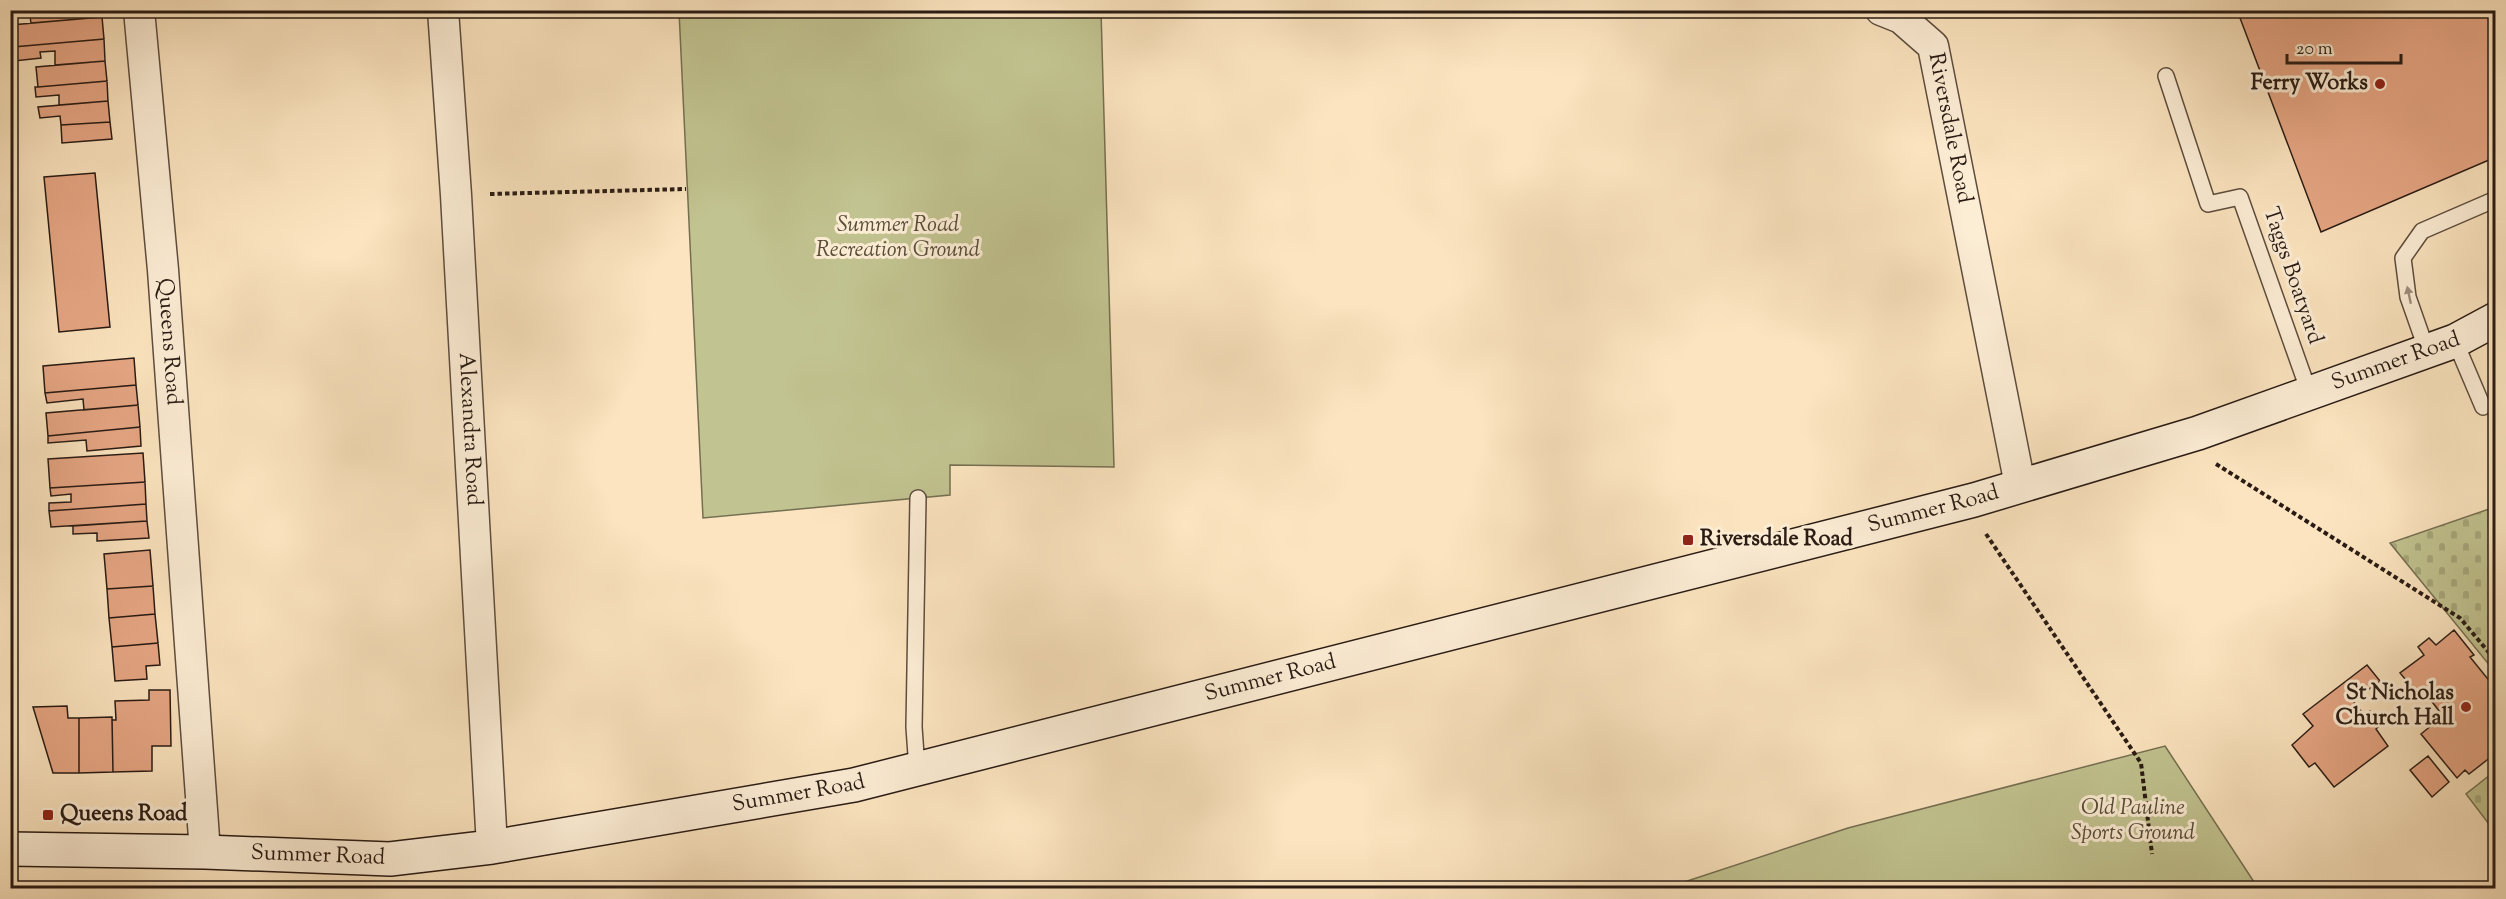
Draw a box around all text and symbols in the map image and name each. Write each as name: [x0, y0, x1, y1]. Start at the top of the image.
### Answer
scale bar: [2287, 27, 2401, 65]
text: 20 m: [2296, 37, 2333, 63]
street label: Riversdale Road: [1919, 50, 1980, 206]
place label: Ferry Works: [2251, 68, 2368, 100]
marker: Ferry Works: [2373, 77, 2387, 91]
street label: Taggs Boatyard: [2254, 203, 2330, 349]
park label: Summer Road Recreation Ground: [816, 210, 980, 267]
street label: Queens Road: [148, 277, 189, 406]
one-way arrow: [2404, 286, 2413, 305]
street label: Summer Road: [2327, 324, 2465, 400]
street label: Alexandra Road: [449, 352, 489, 507]
street label: Summer Road: [1864, 477, 2003, 542]
place label: Riversdale Road: [1700, 524, 1853, 556]
marker: Riversdale Road: [1681, 533, 1695, 547]
street label: Summer Road: [1201, 647, 1340, 711]
place label: St Nicholas Church Hall: [2335, 678, 2455, 735]
marker: St Nicholas Church Hall: [2459, 700, 2473, 714]
street label: Summer Road: [730, 767, 869, 822]
park label: Old Pauline Sports Ground: [2071, 793, 2195, 850]
place label: Queens Road: [60, 799, 188, 831]
marker: Queens Road: [41, 808, 55, 822]
street label: Summer Road: [250, 838, 386, 875]

